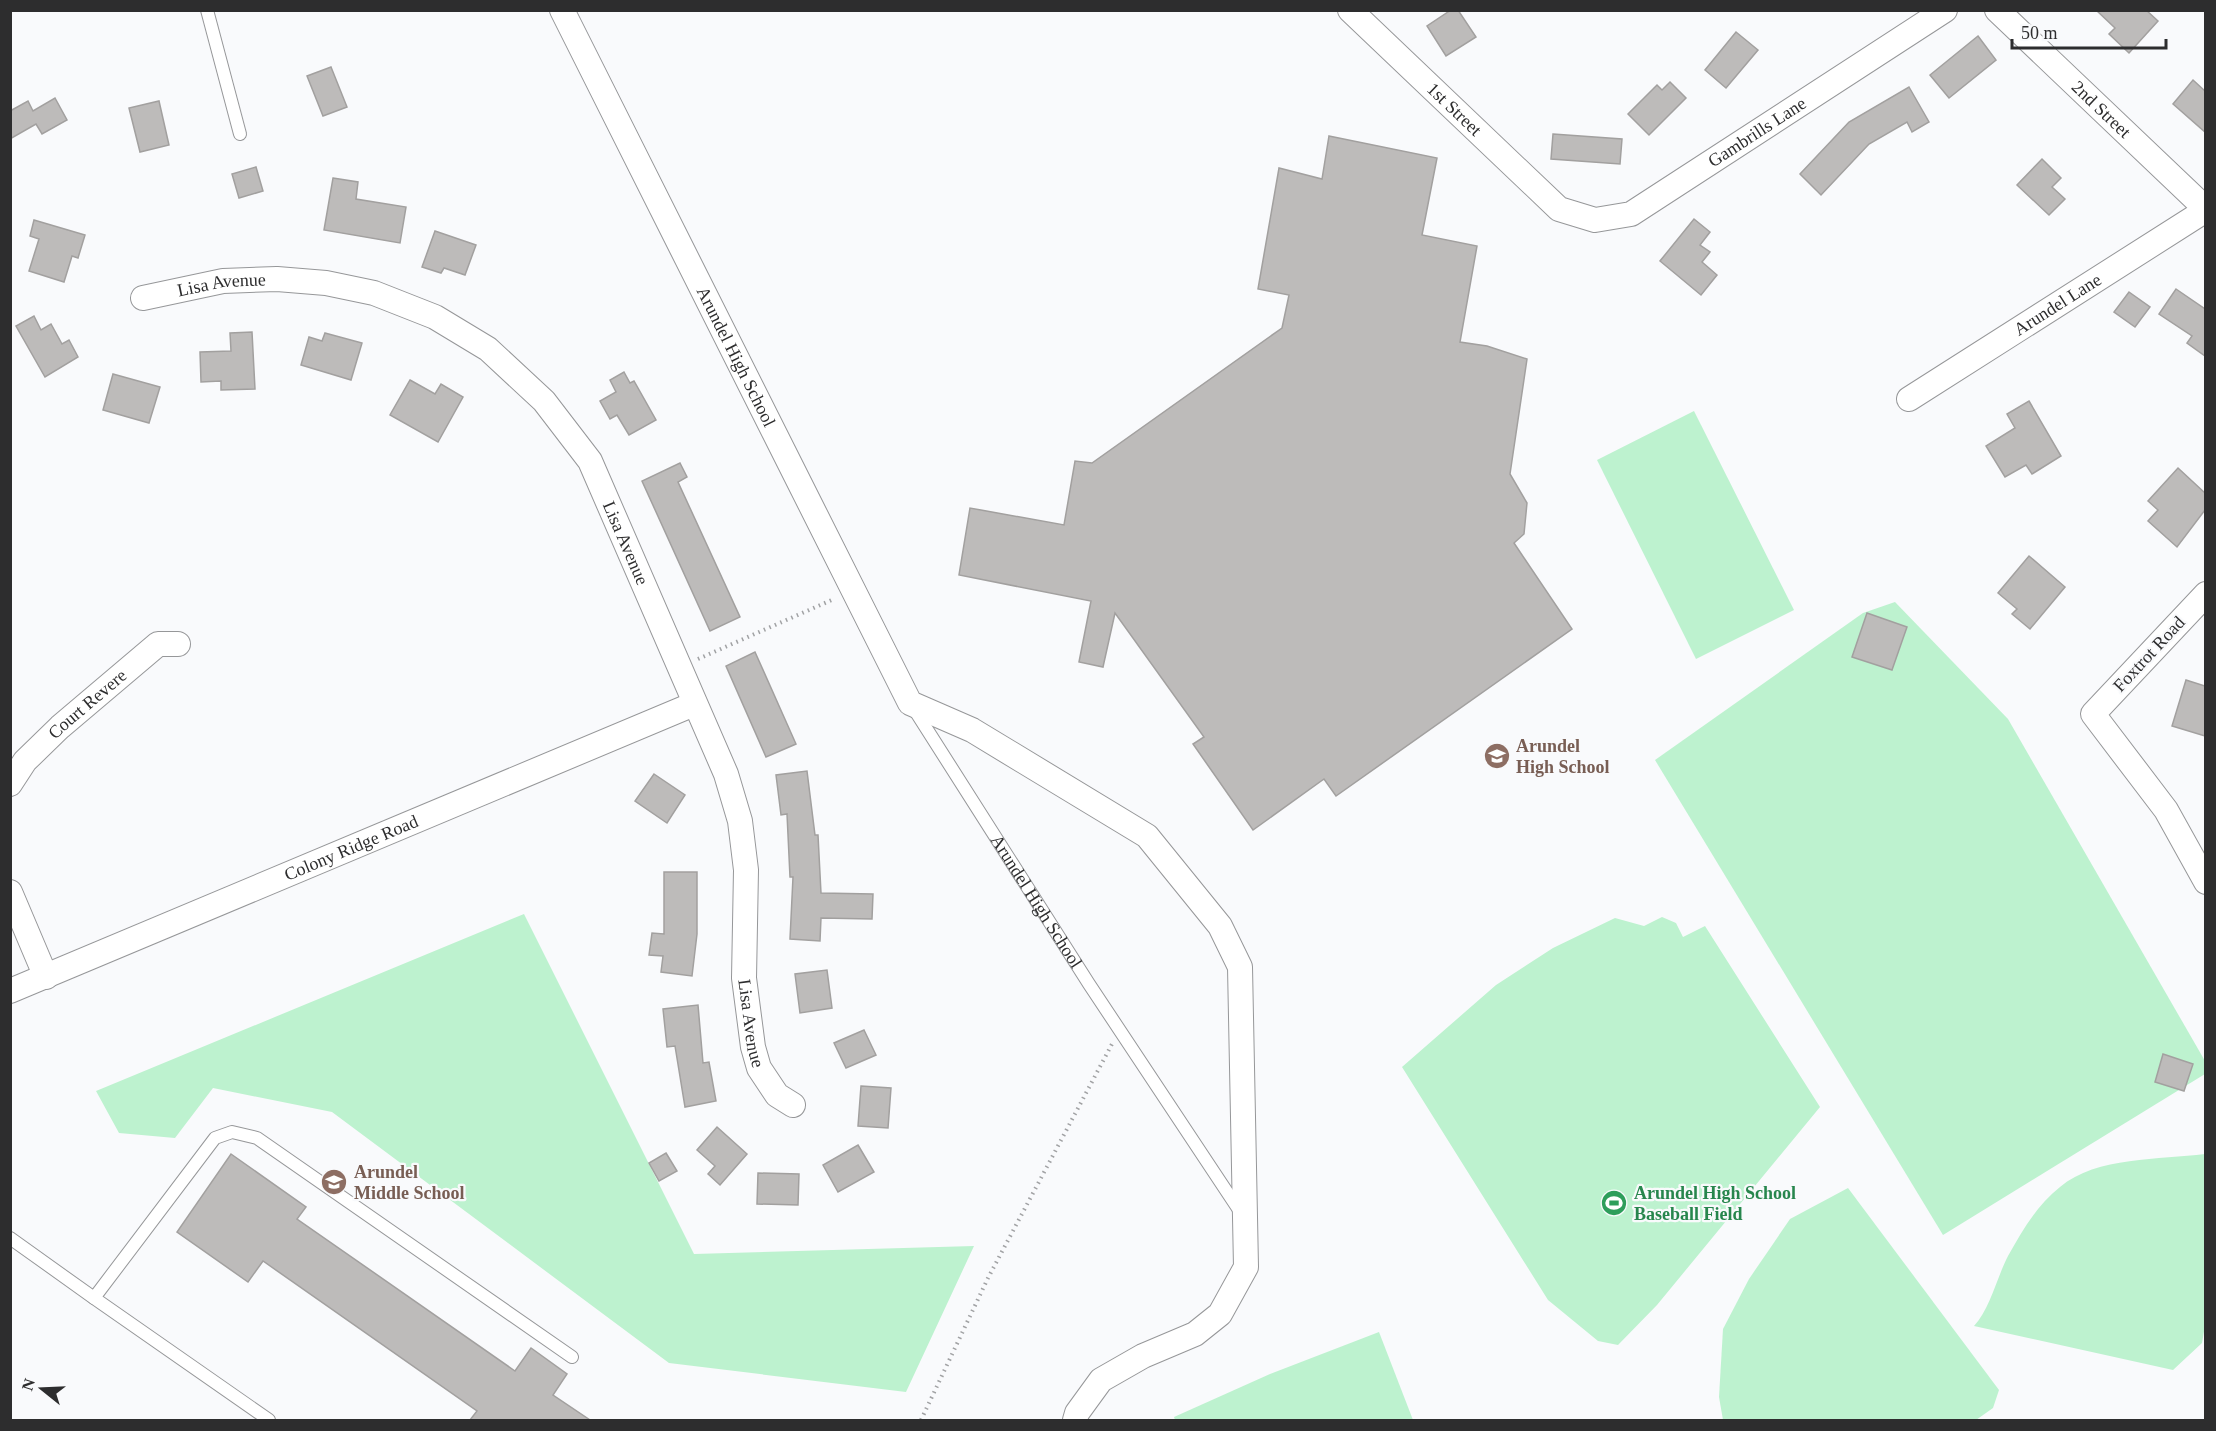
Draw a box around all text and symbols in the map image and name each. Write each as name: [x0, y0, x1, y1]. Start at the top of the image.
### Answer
scale bar: [2012, 12, 2166, 50]
text: 50 m: [2021, 23, 2058, 43]
street label: 2nd Street: [2068, 77, 2135, 142]
street label: 1st Street: [1423, 79, 1486, 140]
street label: Gambrills Lane: [1704, 93, 1810, 171]
street label: Lisa Avenue: [176, 269, 266, 300]
street label: Arundel Lane: [2010, 269, 2105, 340]
street label: Arundel High School: [693, 283, 780, 430]
street label: Lisa Avenue: [599, 498, 653, 588]
street label: Foxtrot Road: [2109, 612, 2189, 696]
street label: Court Revere: [44, 665, 131, 743]
place label: Arundel High School: [1516, 736, 1610, 777]
school or university icon: Arundel High School: [1482, 741, 1512, 771]
street label: Colony Ridge Road: [281, 811, 421, 885]
street label: Arundel High School: [987, 831, 1086, 972]
street label: Lisa Avenue: [734, 978, 768, 1070]
place label: Arundel Middle School: [354, 1162, 465, 1203]
school or university icon: Arundel Middle School: [319, 1167, 349, 1197]
place label: Arundel High School Baseball Field: [1634, 1183, 1796, 1224]
sports icon: Arundel High School Baseball Field: [1599, 1188, 1629, 1218]
north arrow: [12, 1359, 72, 1419]
text: N: [18, 1376, 38, 1393]

